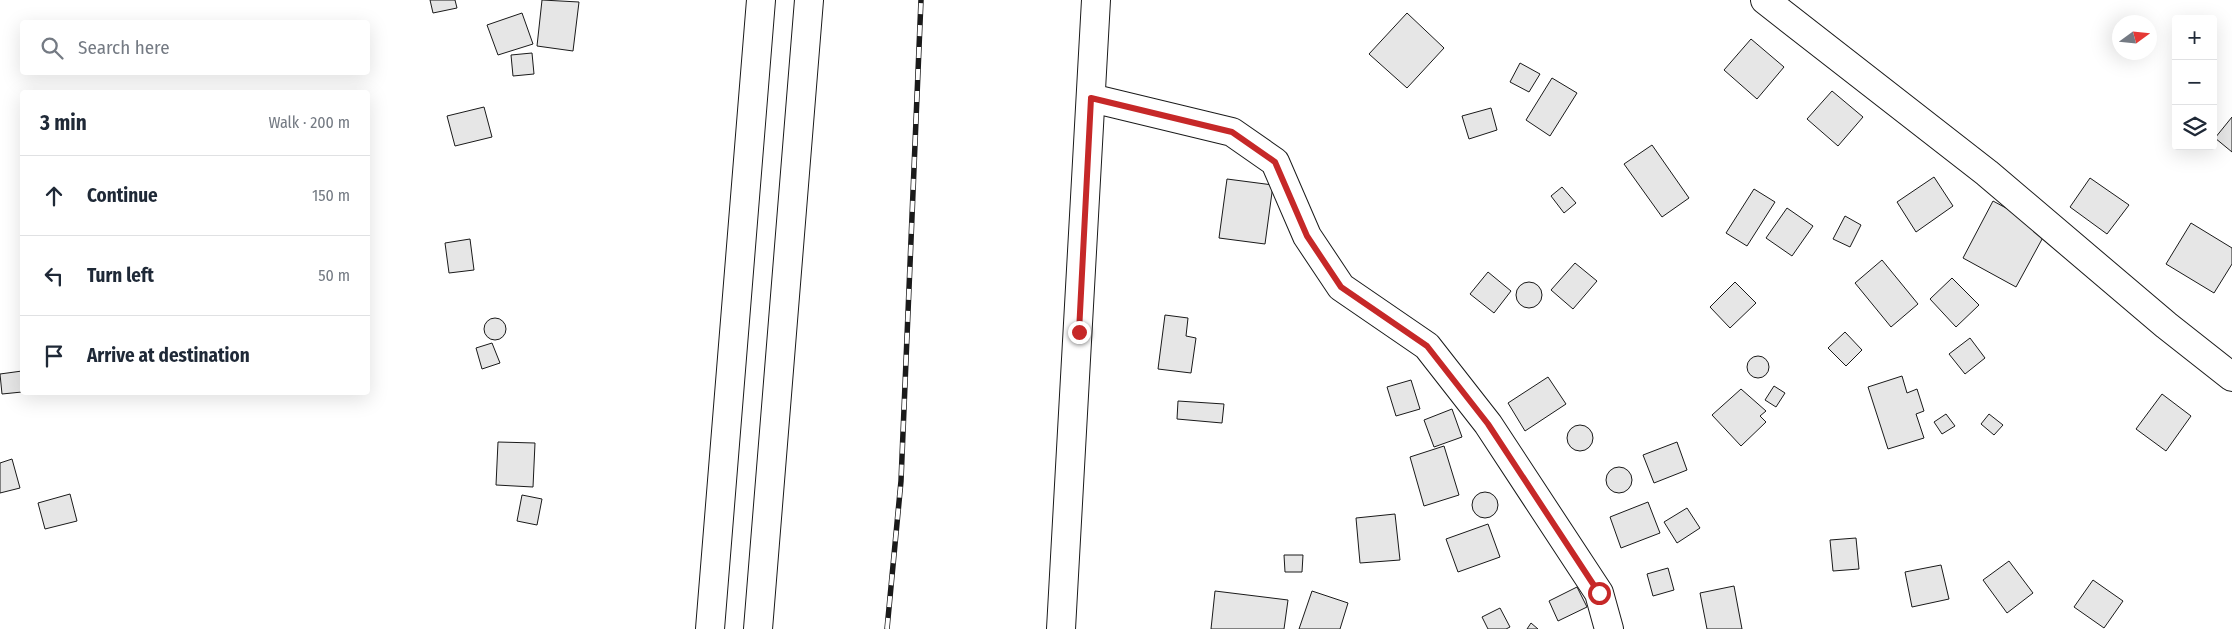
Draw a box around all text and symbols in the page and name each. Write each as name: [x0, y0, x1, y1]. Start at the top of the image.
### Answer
north arrow: [2112, 15, 2157, 60]
map controls: [2172, 15, 2217, 150]
button: +: [2172, 15, 2217, 60]
search box: [20, 20, 370, 75]
icon: search: [38, 34, 66, 62]
text: Search here: [78, 36, 170, 59]
button: −: [2172, 60, 2217, 105]
button: layers: [2172, 105, 2217, 150]
text: 3 min: [40, 110, 87, 136]
text: Walk · 200 m: [268, 113, 350, 132]
icon: ahead: [40, 182, 68, 210]
text: Continue: [87, 184, 158, 207]
text: 150 m: [312, 186, 350, 205]
icon: left: [40, 262, 68, 290]
text: Turn left: [87, 264, 154, 287]
text: 50 m: [318, 266, 350, 285]
route end: [1068, 321, 1091, 344]
icon: arrive: [40, 342, 68, 370]
text: Arrive at destination: [87, 344, 250, 367]
route start: [1588, 582, 1611, 605]

